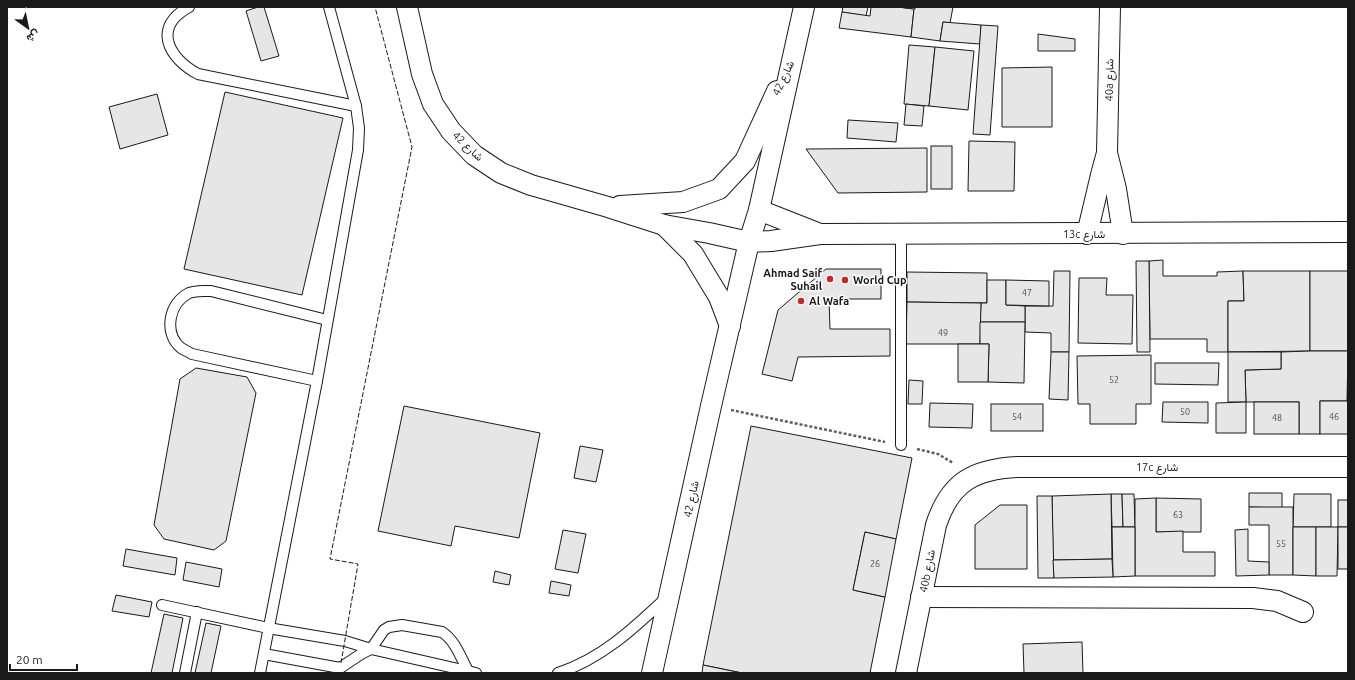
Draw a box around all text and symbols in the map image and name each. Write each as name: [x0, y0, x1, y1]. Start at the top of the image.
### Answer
north arrow: [8, 8, 48, 48]
text: ش: [24, 27, 42, 45]
street label: شارع 42: [770, 58, 798, 98]
street label: 40a شارع: [1103, 58, 1117, 101]
street label: شارع 42: [449, 129, 486, 165]
street label: 13c شارع: [1063, 228, 1105, 242]
place label: Ahmad Saif Suhail: [763, 267, 823, 292]
marker: Ahmad Saif Suhail: [825, 274, 835, 284]
place label: World Cup: [853, 274, 907, 286]
marker: World Cup: [840, 275, 850, 285]
house number: 47: [1022, 288, 1032, 298]
place label: Al Wafa: [809, 295, 849, 307]
marker: Al Wafa: [796, 296, 806, 306]
house number: 49: [938, 328, 948, 338]
house number: 52: [1109, 375, 1119, 385]
house number: 50: [1180, 407, 1190, 417]
house number: 54: [1012, 412, 1022, 422]
house number: 46: [1329, 412, 1339, 422]
house number: 48: [1272, 413, 1282, 423]
street label: 17c شارع: [1136, 461, 1178, 475]
street label: شارع 42: [681, 479, 703, 519]
house number: 63: [1173, 510, 1183, 520]
house number: 55: [1276, 539, 1286, 549]
street label: 40b شارع: [917, 548, 939, 594]
house number: 26: [870, 559, 880, 569]
scale bar: [10, 646, 77, 672]
text: 20 m: [16, 653, 43, 666]

